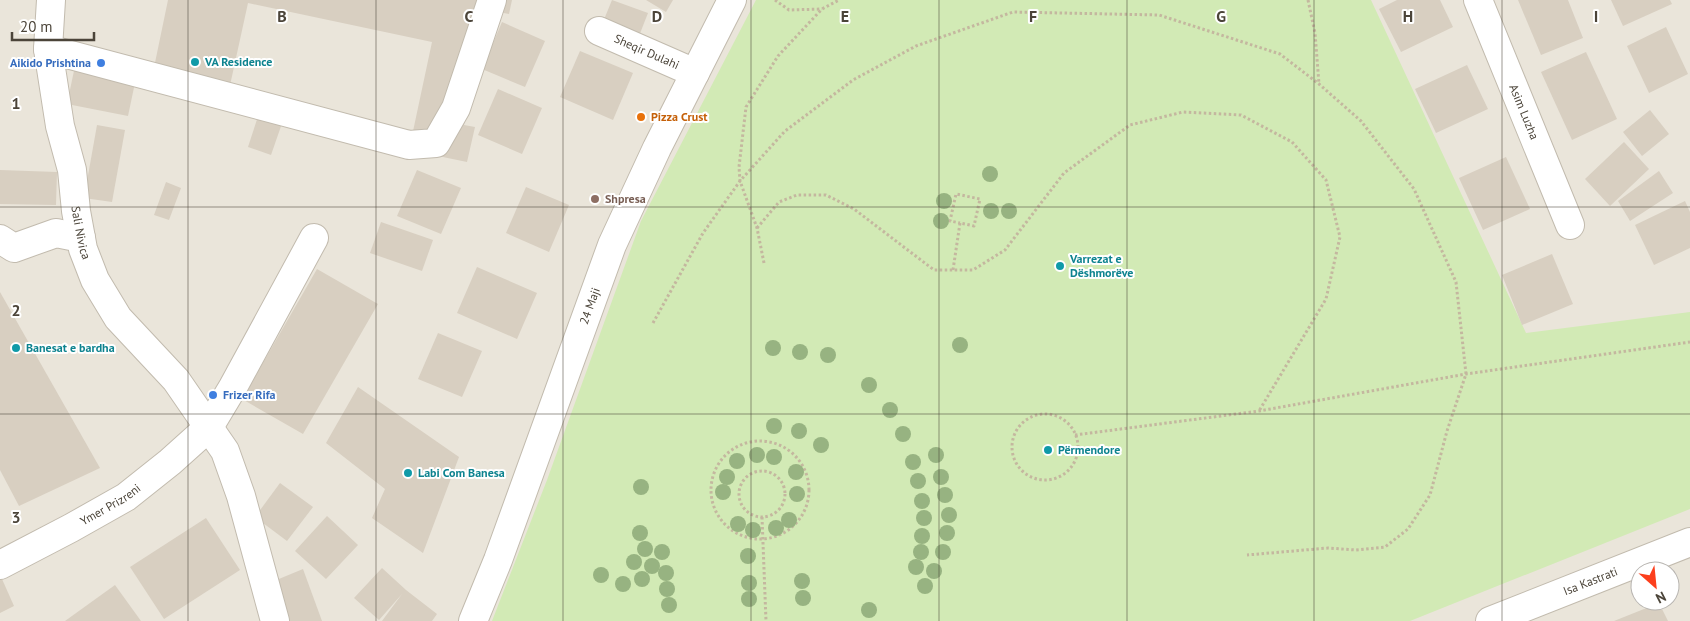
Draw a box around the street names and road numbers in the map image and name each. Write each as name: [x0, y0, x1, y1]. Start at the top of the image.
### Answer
street label: Sheqir Dulahi: [612, 31, 682, 72]
street label: Asim Luzha: [1506, 82, 1542, 142]
street label: Sali Nivica: [69, 205, 94, 261]
street label: 24 Maji: [576, 285, 603, 326]
street label: Ymer Prizreni: [77, 480, 144, 528]
street label: Isa Kastrati: [1561, 563, 1620, 598]

